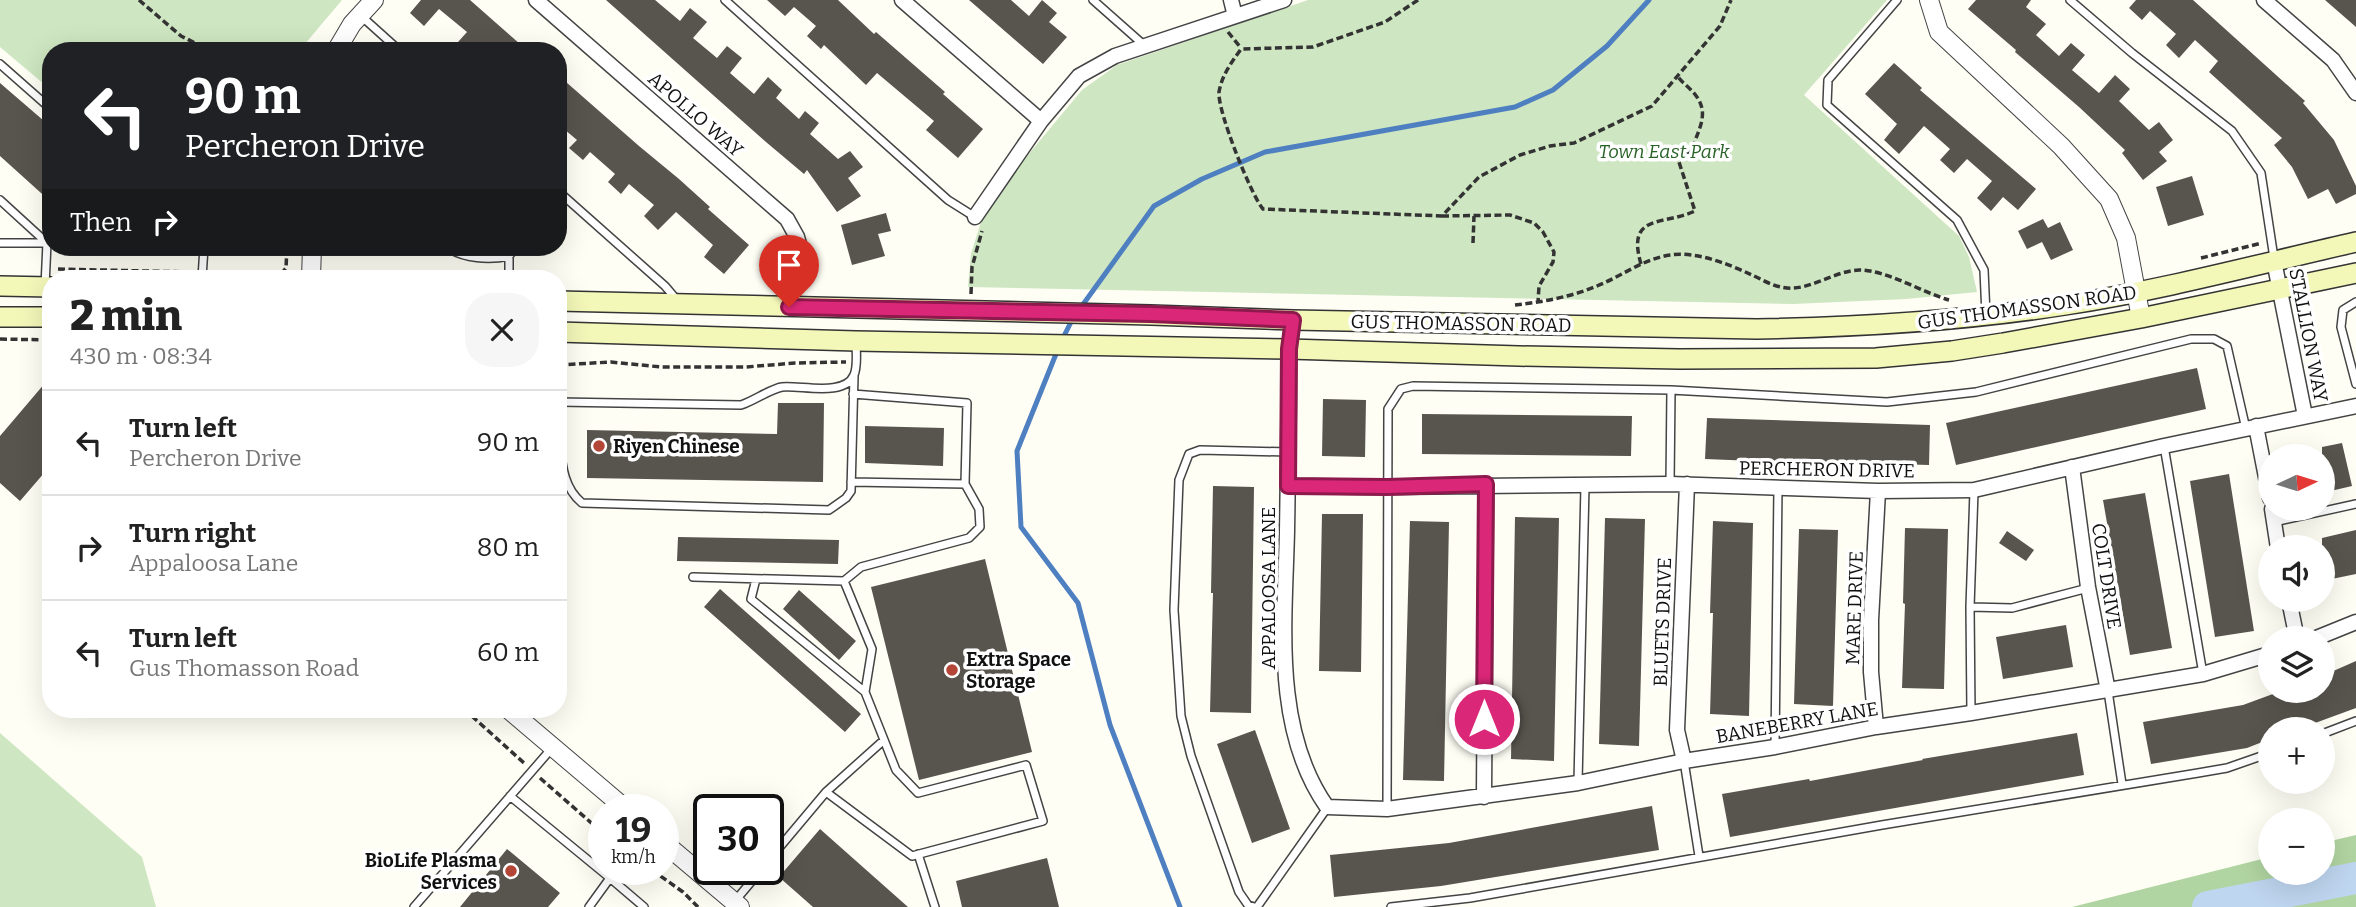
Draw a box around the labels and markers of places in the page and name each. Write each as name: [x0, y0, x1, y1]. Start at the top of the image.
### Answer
pin: [759, 235, 819, 307]
place label: Riyen Chinese: [613, 435, 740, 458]
marker: Riyen Chinese: [591, 438, 607, 454]
place label: Extra Space Storage: [966, 648, 1071, 693]
marker: Extra Space Storage: [944, 662, 960, 678]
place label: BioLife Plasma Services: [365, 849, 497, 894]
marker: BioLife Plasma Services: [503, 863, 519, 879]

